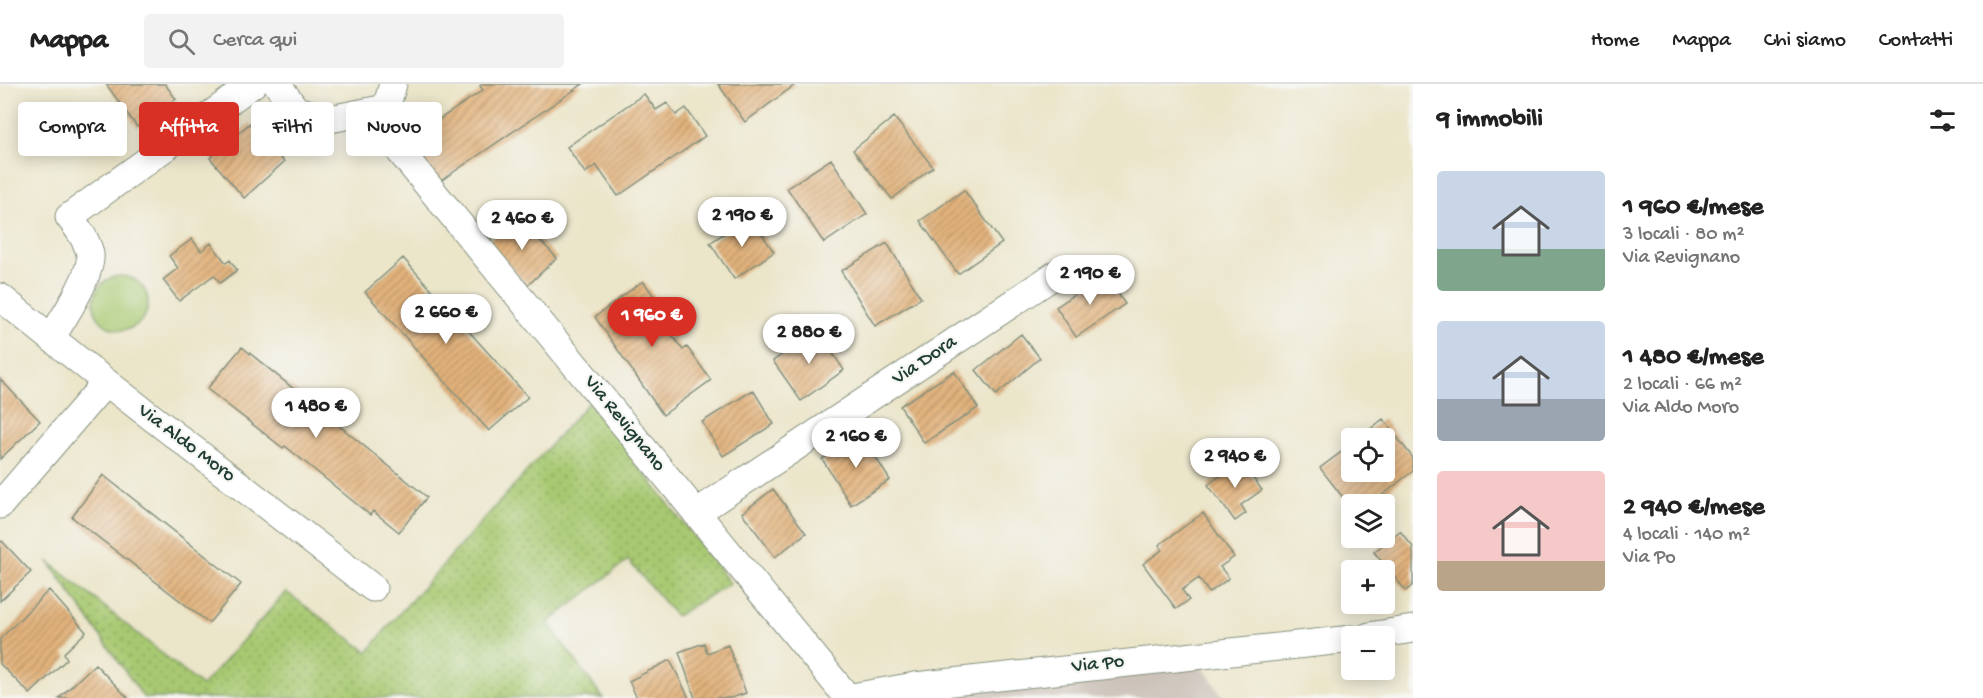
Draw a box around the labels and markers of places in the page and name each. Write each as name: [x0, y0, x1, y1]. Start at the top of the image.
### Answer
pin: 2 190 €: [687, 197, 797, 248]
pin: 2 460 €: [467, 200, 577, 251]
pin: 2 190 €: [1035, 255, 1145, 306]
pin: 2 660 €: [391, 294, 501, 345]
pin: 1 960 €: [597, 297, 707, 348]
pin: 2 880 €: [754, 314, 864, 365]
pin: 1 480 €: [261, 388, 371, 439]
pin: 2 160 €: [801, 418, 911, 469]
pin: 2 940 €: [1180, 438, 1290, 489]

